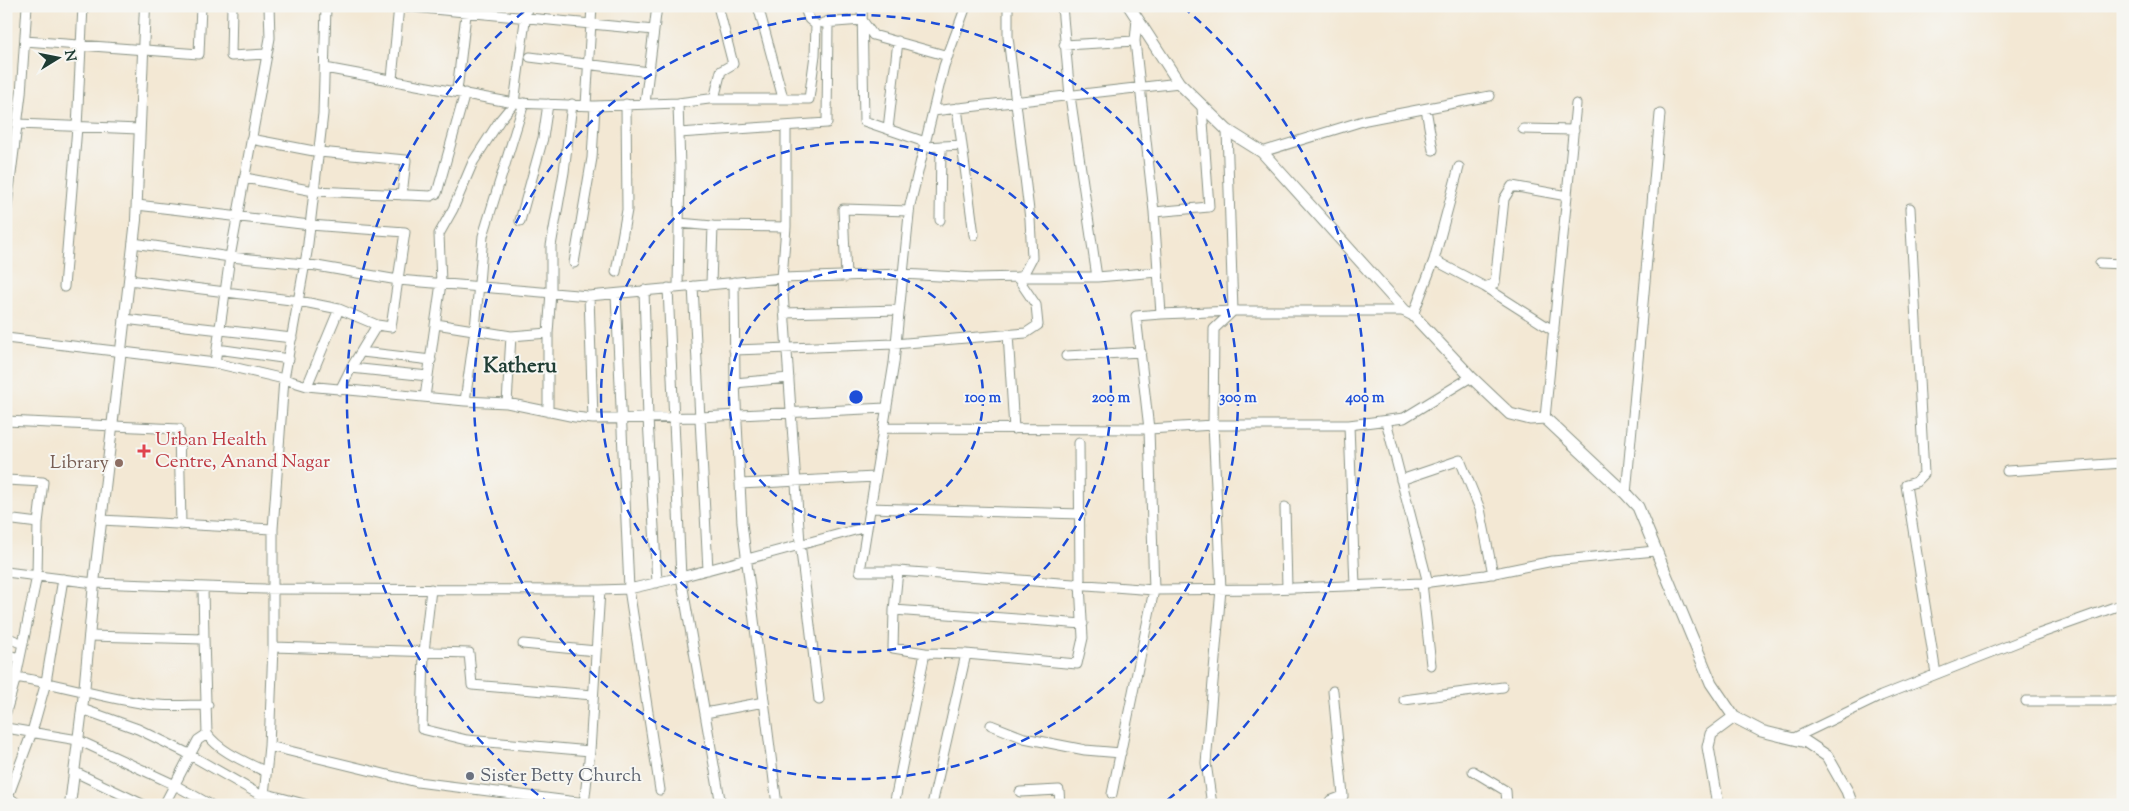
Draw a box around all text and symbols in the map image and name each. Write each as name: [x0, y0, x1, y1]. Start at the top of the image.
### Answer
north arrow: [32, 32, 82, 82]
text: N: [58, 49, 80, 63]
district label: Katheru: [483, 352, 558, 382]
centre of rings: [847, 388, 865, 406]
text: 100 m: [965, 388, 1002, 409]
text: 200 m: [1092, 388, 1131, 409]
text: 300 m: [1219, 388, 1257, 409]
text: 400 m: [1345, 388, 1385, 409]
place label: Urban Health Centre, Anand Nagar: [155, 427, 330, 476]
marker: Urban Health Centre, Anand Nagar: [137, 444, 151, 458]
place label: Library: [50, 450, 110, 477]
marker: Library: [113, 457, 125, 469]
place label: Sister Betty Church: [480, 763, 642, 790]
marker: Sister Betty Church: [464, 770, 476, 782]

